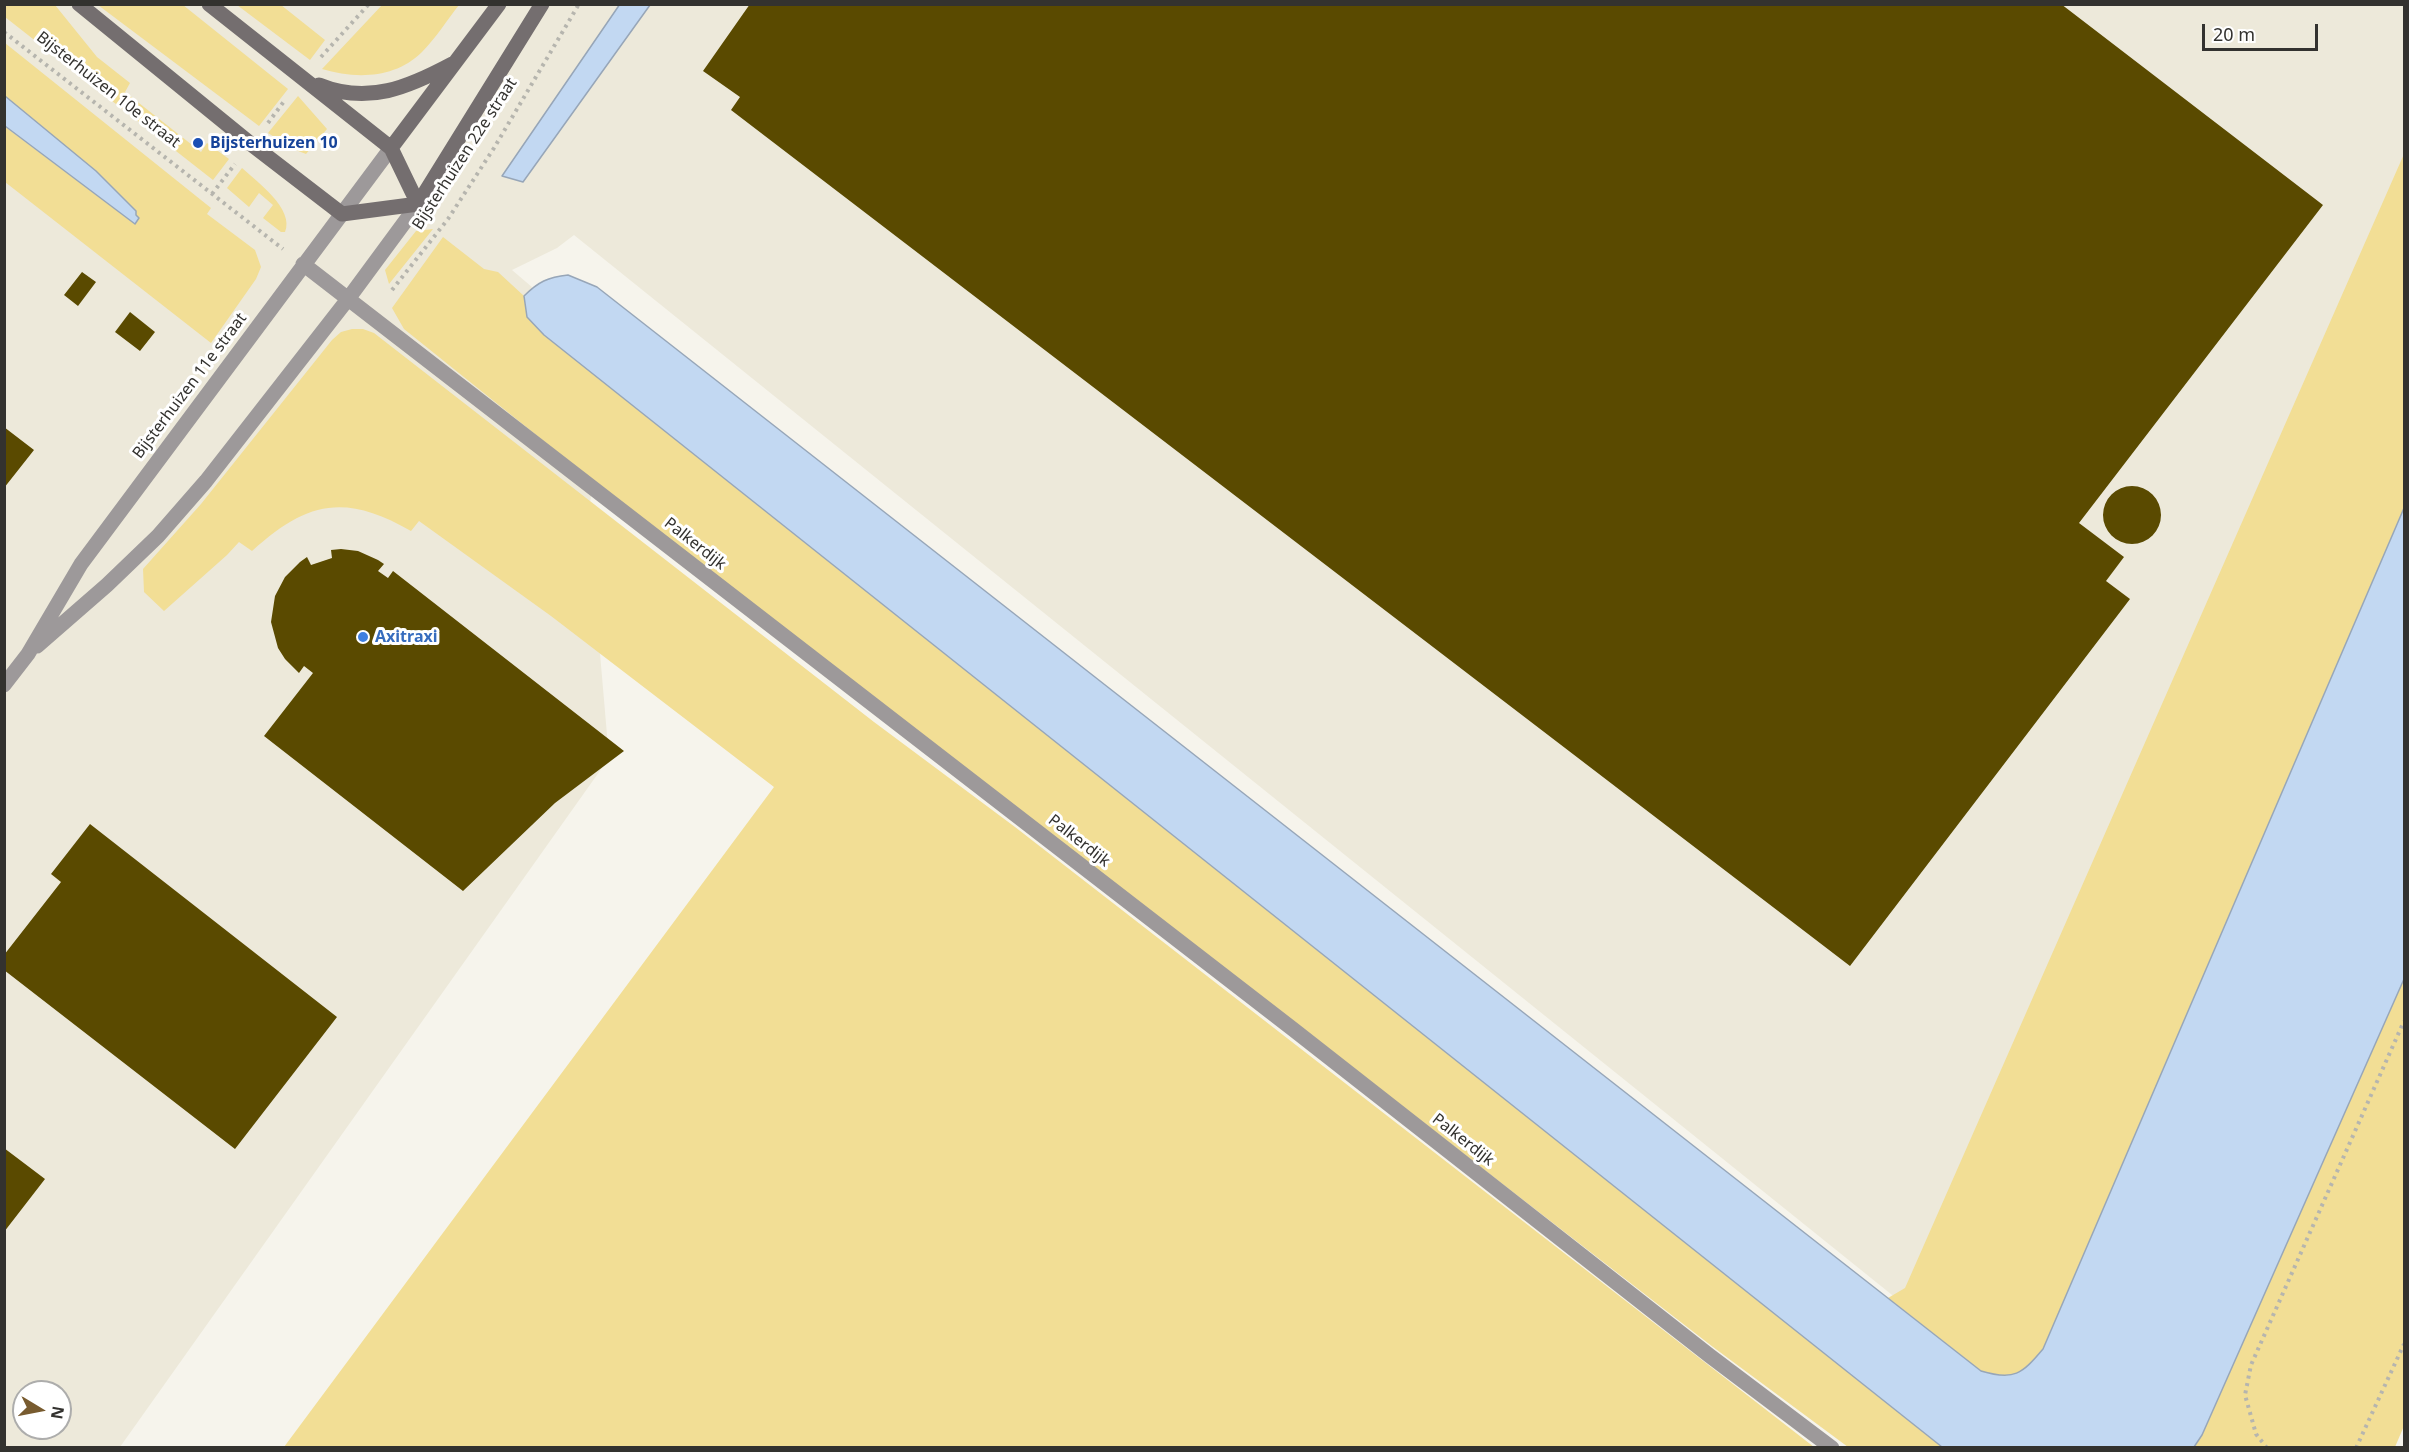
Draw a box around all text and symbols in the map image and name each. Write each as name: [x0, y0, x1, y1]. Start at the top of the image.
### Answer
scale bar: [2205, 12, 2320, 50]
text: 20 m: [2213, 22, 2255, 46]
street label: Bijsterhuizen 10e straat: [32, 28, 184, 152]
street label: Bijsterhuizen 22e straat: [409, 74, 521, 234]
place label: Bijsterhuizen 10: [210, 133, 338, 153]
marker: Bijsterhuizen 10: [191, 136, 205, 150]
street label: Bijsterhuizen 11e straat: [129, 309, 251, 463]
street label: Palkerdijk: [660, 514, 730, 574]
place label: Axitraxi: [375, 627, 437, 647]
marker: Axitraxi: [356, 630, 370, 644]
street label: Palkerdijk: [1044, 811, 1114, 871]
street label: Palkerdijk: [1428, 1110, 1498, 1170]
north arrow: [12, 1380, 72, 1440]
text: N: [46, 1404, 70, 1421]

